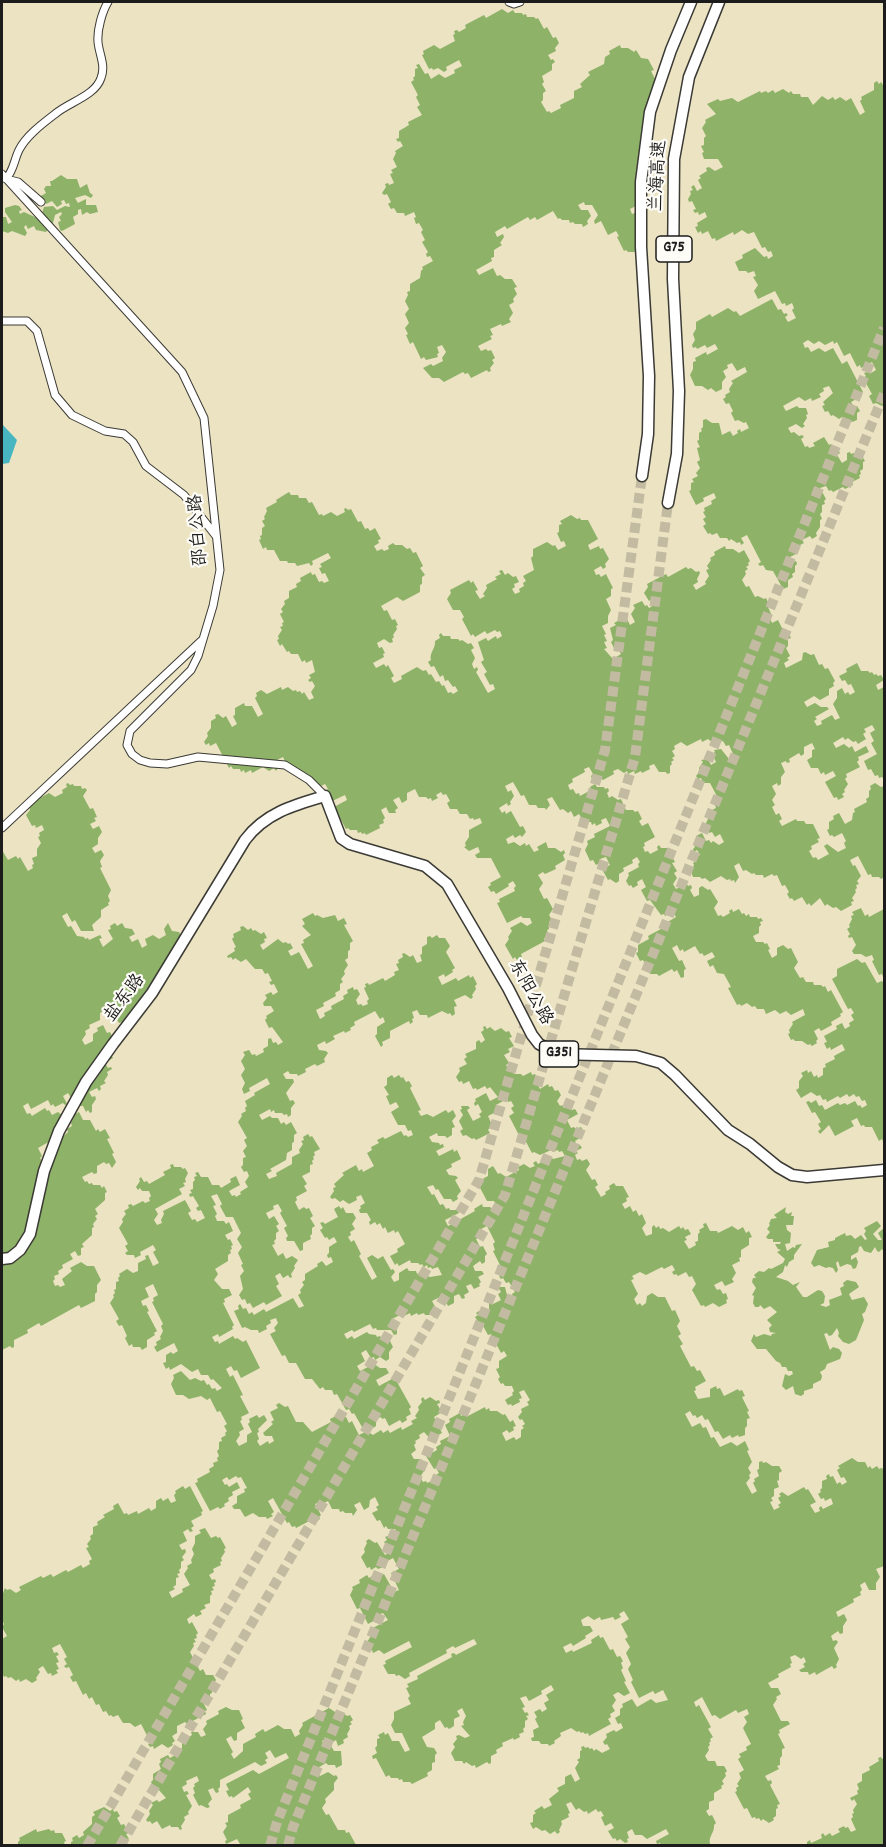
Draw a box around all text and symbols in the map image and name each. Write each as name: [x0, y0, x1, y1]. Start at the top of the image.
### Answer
street label: 兰海高速: [647, 139, 673, 213]
road number: G75: [656, 236, 692, 262]
street label: 邵白公路: [186, 493, 214, 567]
street label: 东阳公路: [502, 956, 556, 1030]
street label: 盐东路: [101, 971, 151, 1027]
road number: G351: [540, 1041, 578, 1067]

